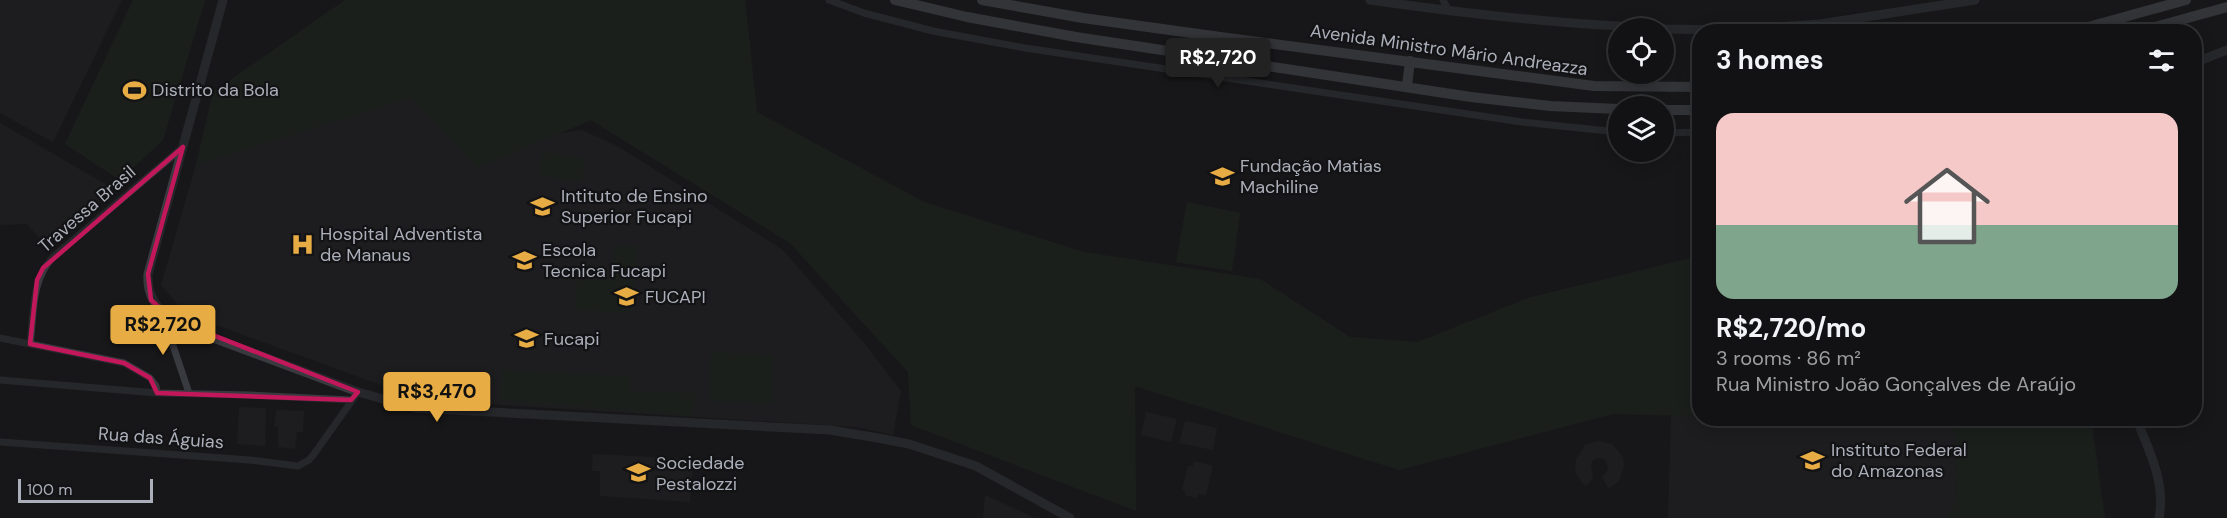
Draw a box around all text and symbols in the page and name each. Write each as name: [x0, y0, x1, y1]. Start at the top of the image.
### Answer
map controls: [1608, 18, 1674, 162]
button: locate: [1608, 18, 1674, 84]
street label: Avenida Ministro Mário Andreazza: [1309, 19, 1589, 81]
pin: R$2,720: [1163, 38, 1273, 89]
text: 3 homes: [1716, 43, 1824, 77]
text: R$2,720: [1179, 44, 1257, 70]
icon: filters: [2145, 44, 2178, 77]
sports icon: Distrito da Bola: [121, 77, 147, 103]
place label: Distrito da Bola: [152, 78, 279, 102]
button: layers: [1608, 96, 1674, 162]
icon: home: [1893, 152, 2001, 260]
place label: Fundação Matias Machiline: [1240, 154, 1382, 199]
street label: Travessa Brasil: [33, 160, 141, 258]
school or university icon: Fundação Matias Machiline: [1209, 163, 1235, 189]
place label: Intituto de Ensino Superior Fucapi: [561, 184, 708, 229]
school or university icon: Intituto de Ensino Superior Fucapi: [530, 193, 556, 219]
place label: Hospital Adventista de Manaus: [320, 222, 482, 267]
hospital icon: Hospital Adventista de Manaus: [289, 231, 315, 257]
place label: Escola Tecnica Fucapi: [542, 238, 666, 283]
school or university icon: Escola Tecnica Fucapi: [511, 247, 537, 273]
school or university icon: FUCAPI: [614, 284, 640, 310]
place label: FUCAPI: [645, 285, 706, 309]
pin: R$2,720: [108, 305, 218, 356]
text: R$2,720: [124, 311, 202, 337]
text: R$2,720/mo: [1716, 311, 1866, 345]
school or university icon: Fucapi: [513, 326, 539, 352]
place label: Fucapi: [544, 327, 600, 351]
text: 3 rooms · 86 m²: [1716, 345, 1861, 371]
text: Rua Ministro João Gonçalves de Araújo: [1716, 371, 2076, 397]
pin: R$3,470: [382, 372, 492, 423]
text: R$3,470: [397, 378, 477, 404]
street label: Rua das Águias: [97, 422, 225, 454]
place label: Instituto Federal do Amazonas: [1831, 438, 1967, 483]
school or university icon: Instituto Federal do Amazonas: [1800, 447, 1826, 473]
place label: Sociedade Pestalozzi: [656, 451, 745, 496]
school or university icon: Sociedade Pestalozzi: [625, 460, 651, 486]
scale bar: [18, 476, 153, 504]
text: 100 m: [27, 479, 72, 500]

